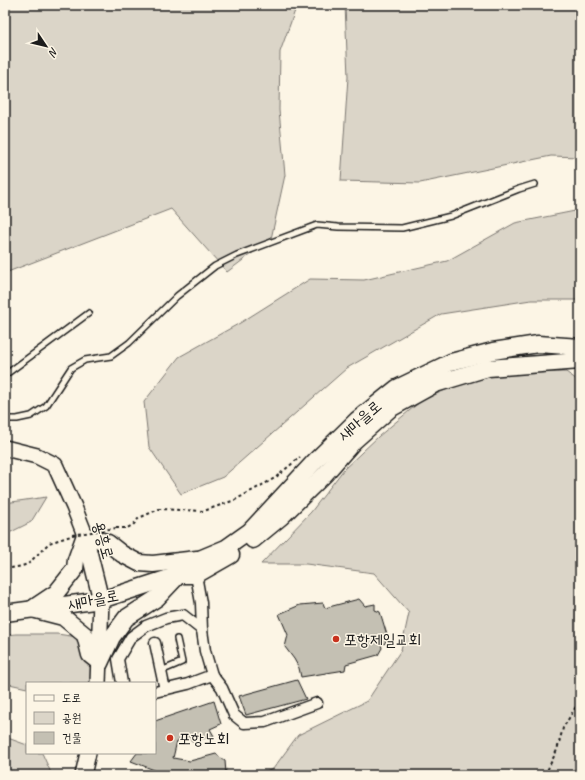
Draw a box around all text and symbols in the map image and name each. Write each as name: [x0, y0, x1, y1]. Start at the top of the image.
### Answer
north arrow: [26, 26, 66, 66]
text: N: [45, 45, 62, 60]
street label: 새마을로: [334, 396, 386, 445]
street label: 용흥로: [88, 519, 118, 562]
street label: 새마을로: [66, 585, 120, 615]
place label: 포항제일교회: [344, 630, 421, 650]
marker: 포항제일교회: [331, 634, 341, 644]
legend: [26, 682, 156, 754]
text: 도로: [62, 690, 81, 706]
text: 공원: [62, 710, 81, 726]
place label: 포항노회: [178, 729, 230, 749]
text: 건물: [62, 730, 82, 746]
marker: 포항노회: [165, 733, 175, 743]

